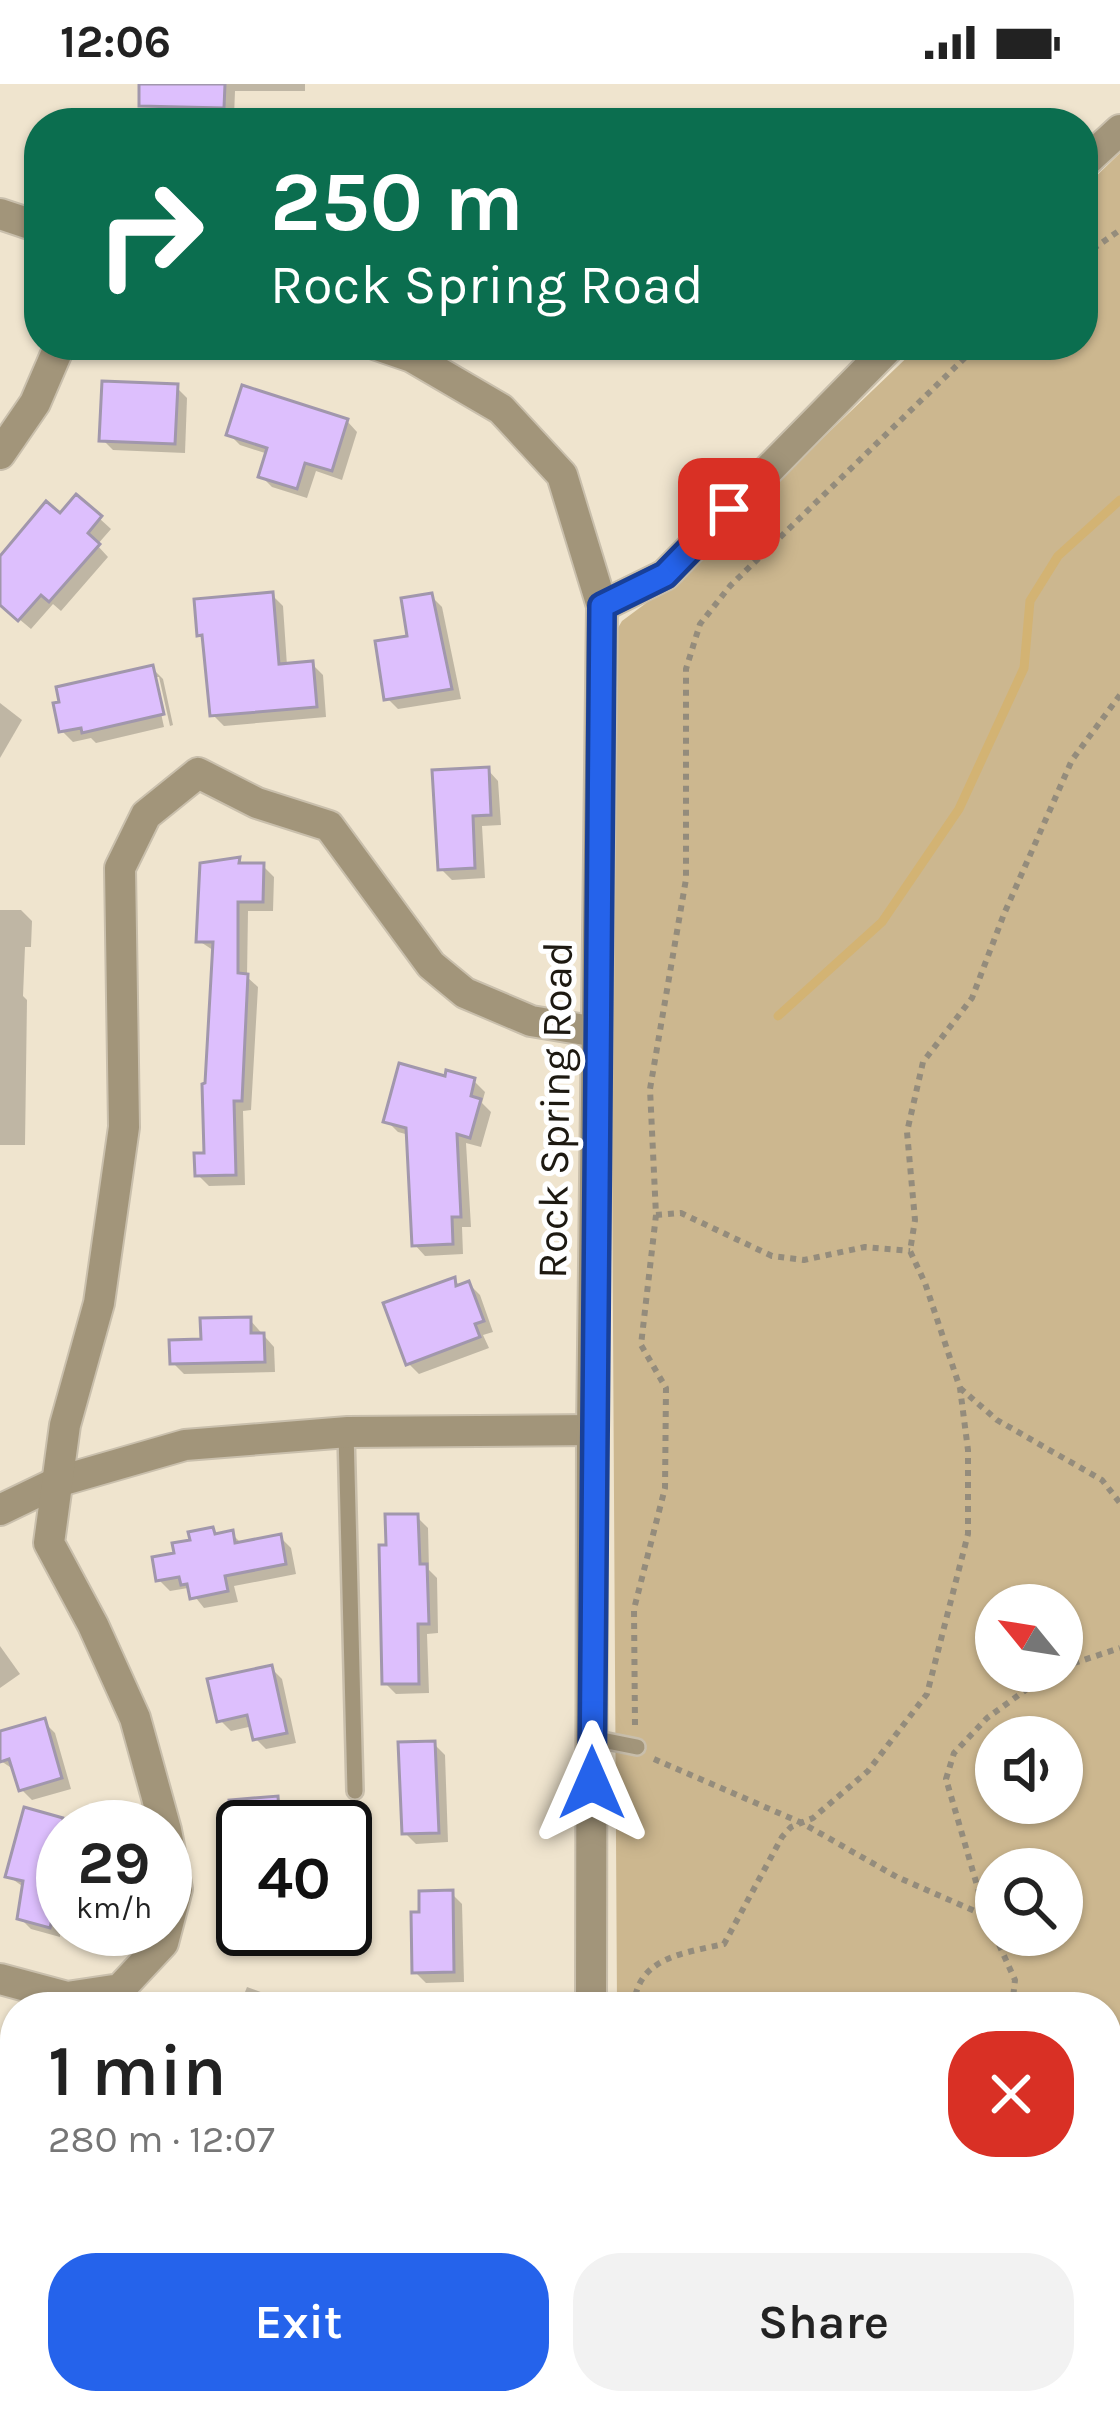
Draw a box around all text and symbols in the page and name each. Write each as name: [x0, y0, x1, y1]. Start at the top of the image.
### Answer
text: 12:06: [60, 16, 171, 68]
text: 250 m: [270, 153, 524, 251]
icon: right: [72, 156, 228, 312]
text: Rock Spring Road: [270, 253, 704, 317]
pin: [678, 458, 780, 560]
icon: arrive: [696, 476, 762, 542]
street label: Rock Spring Road: [527, 941, 583, 1279]
north arrow: [975, 1584, 1083, 1692]
map controls: [975, 1584, 1083, 1956]
button: sound: [975, 1716, 1083, 1824]
position arrow: [529, 1720, 655, 1846]
speed limit sign: 40: [216, 1800, 372, 1956]
text: 29: [78, 1828, 150, 1898]
button: search: [975, 1848, 1083, 1956]
text: km/h: [76, 1890, 152, 1926]
text: 1 min: [48, 2029, 227, 2113]
button: close: [948, 2031, 1074, 2157]
text: 280 m · 12:07: [48, 2116, 275, 2162]
button: Exit: [48, 2253, 549, 2391]
button: Share: [573, 2253, 1074, 2391]

